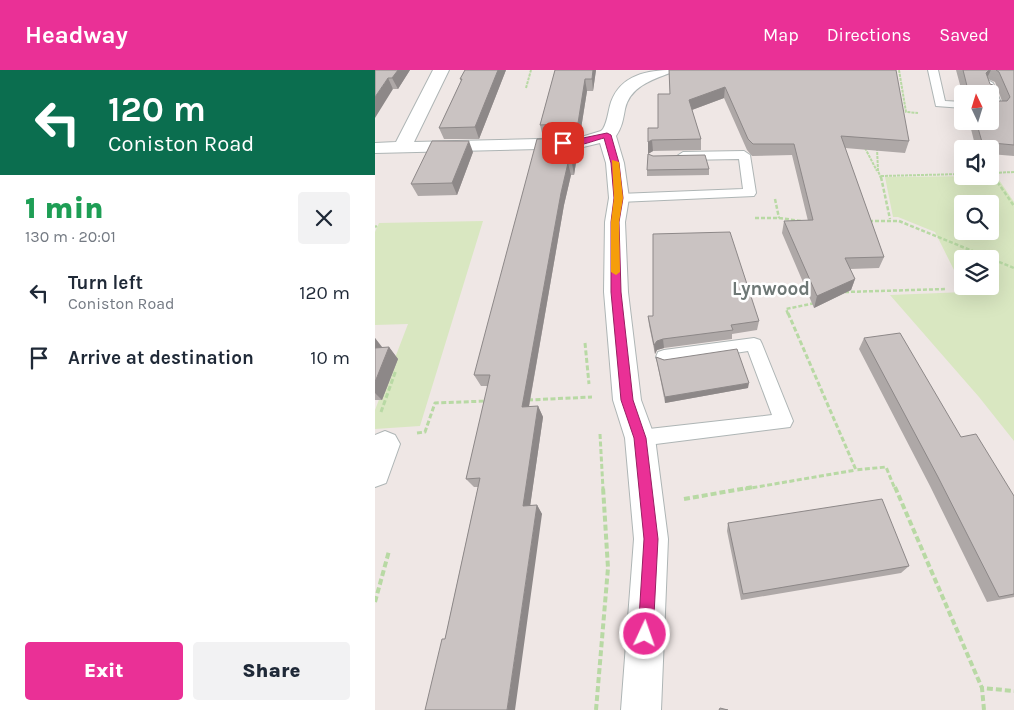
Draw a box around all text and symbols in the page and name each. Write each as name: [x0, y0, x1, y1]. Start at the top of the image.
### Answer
text: Headway: [25, 21, 128, 49]
text: Map: [763, 24, 799, 46]
text: Directions: [827, 24, 911, 46]
text: Saved: [939, 24, 989, 46]
north arrow: [954, 85, 999, 130]
map controls: [954, 85, 999, 295]
text: 120 m: [108, 89, 206, 130]
icon: left: [25, 90, 90, 155]
pin: [542, 122, 584, 164]
icon: arrive: [549, 129, 577, 157]
text: Coniston Road: [108, 131, 254, 157]
button: sound: [954, 140, 999, 185]
text: 1 min: [25, 190, 104, 226]
button: close: [298, 192, 350, 244]
button: search: [954, 195, 999, 240]
text: 130 m · 20:01: [25, 227, 116, 246]
button: layers: [954, 250, 999, 295]
text: Turn left: [68, 272, 143, 294]
district label: Lynwood: [732, 278, 810, 300]
icon: left: [25, 279, 53, 307]
text: 120 m: [299, 282, 350, 304]
text: Coniston Road: [68, 294, 174, 313]
icon: arrive: [25, 344, 53, 372]
text: Arrive at destination: [68, 347, 254, 369]
text: 10 m: [310, 347, 350, 369]
position arrow: [618, 607, 670, 659]
button: Exit: [25, 642, 183, 700]
button: Share: [193, 642, 350, 700]

